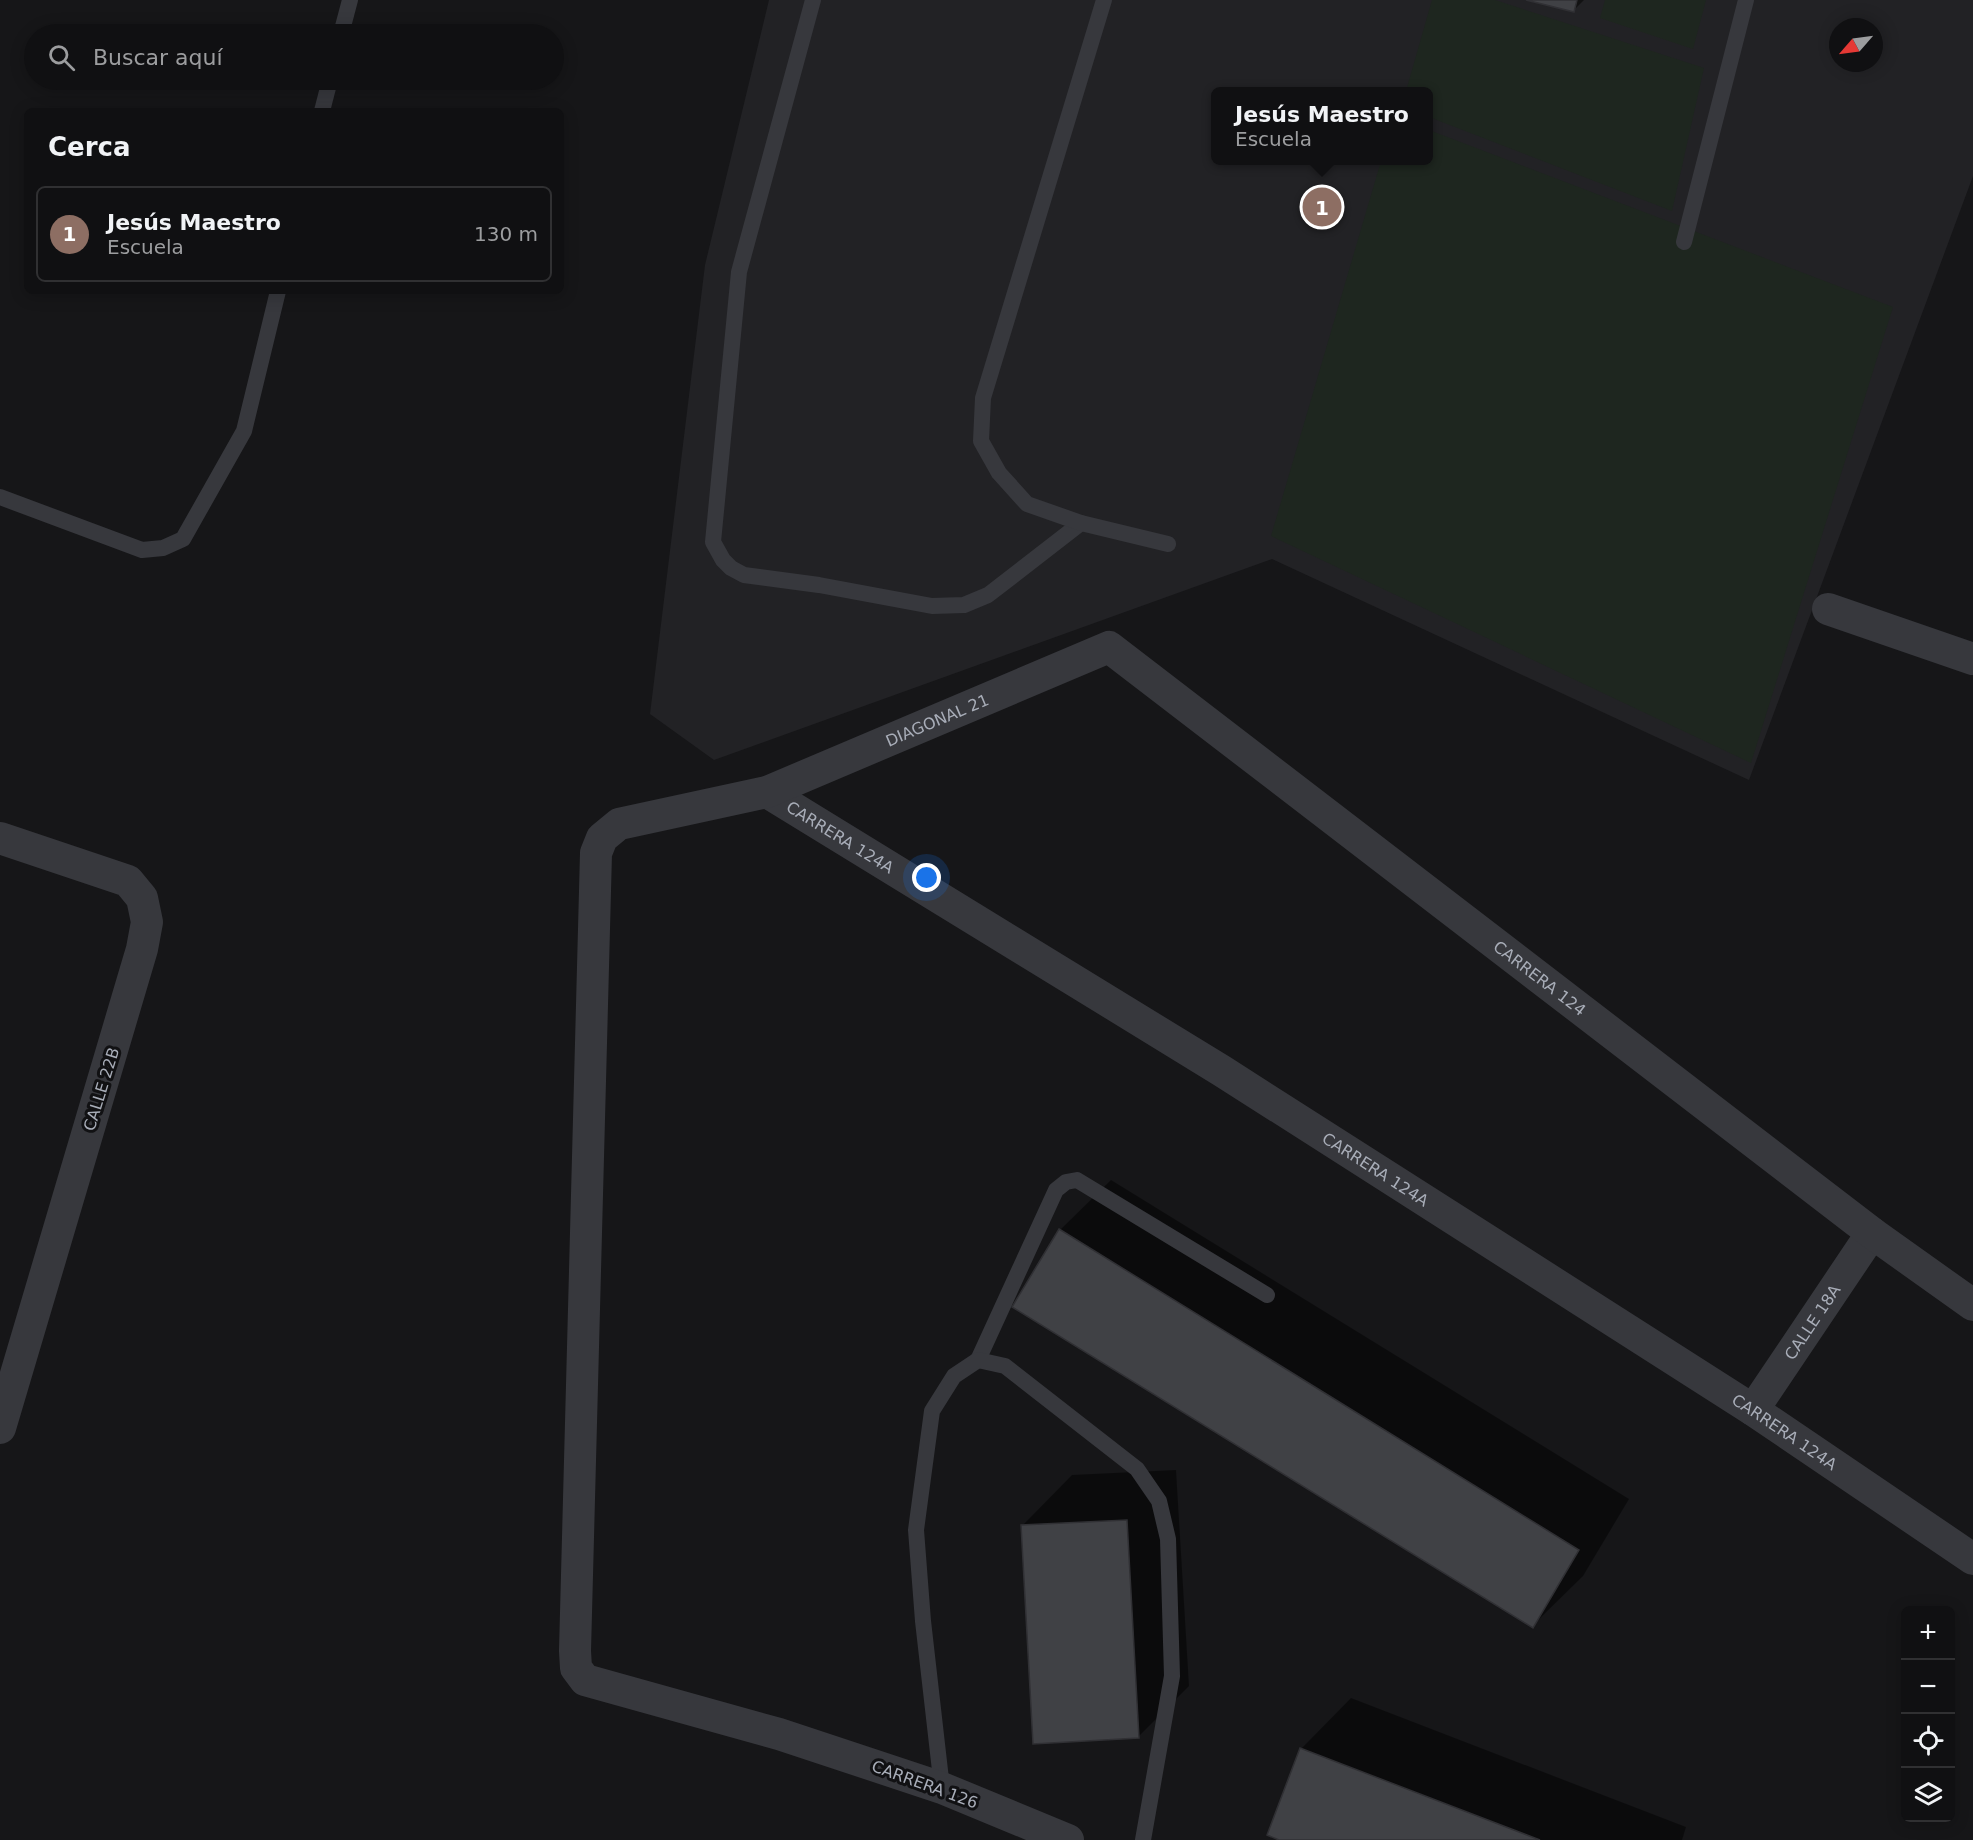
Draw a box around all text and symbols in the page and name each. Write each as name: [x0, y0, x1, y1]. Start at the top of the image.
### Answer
north arrow: [1829, 18, 1883, 72]
search box: [24, 24, 564, 90]
icon: search: [45, 41, 78, 74]
text: Buscar aquí: [93, 45, 223, 70]
popup: [1211, 87, 1433, 165]
text: Jesús Maestro: [1235, 102, 1409, 127]
text: Escuela: [1235, 127, 1312, 151]
text: Cerca: [48, 132, 131, 162]
pin: 1: [1302, 184, 1342, 230]
text: Jesús Maestro: [107, 210, 281, 235]
text: 1: [63, 222, 76, 246]
text: 130 m: [474, 222, 538, 246]
text: Escuela: [107, 235, 184, 259]
street label: DIAGONAL 21: [883, 690, 992, 751]
street label: CARRERA 124A: [783, 797, 897, 878]
your location: [912, 863, 941, 892]
street label: CARRERA 124: [1489, 937, 1590, 1020]
street label: CALLE 22B: [80, 1045, 123, 1133]
street label: CARRERA 124A: [1319, 1129, 1432, 1210]
street label: CALLE 18A: [1781, 1281, 1845, 1364]
street label: CARRERA 124A: [1728, 1390, 1841, 1474]
map controls: [1901, 1606, 1955, 1822]
button: +: [1901, 1606, 1955, 1660]
button: −: [1901, 1660, 1955, 1714]
button: locate: [1901, 1714, 1955, 1768]
street label: CARRERA 126: [869, 1756, 980, 1812]
button: layers: [1901, 1768, 1955, 1822]

